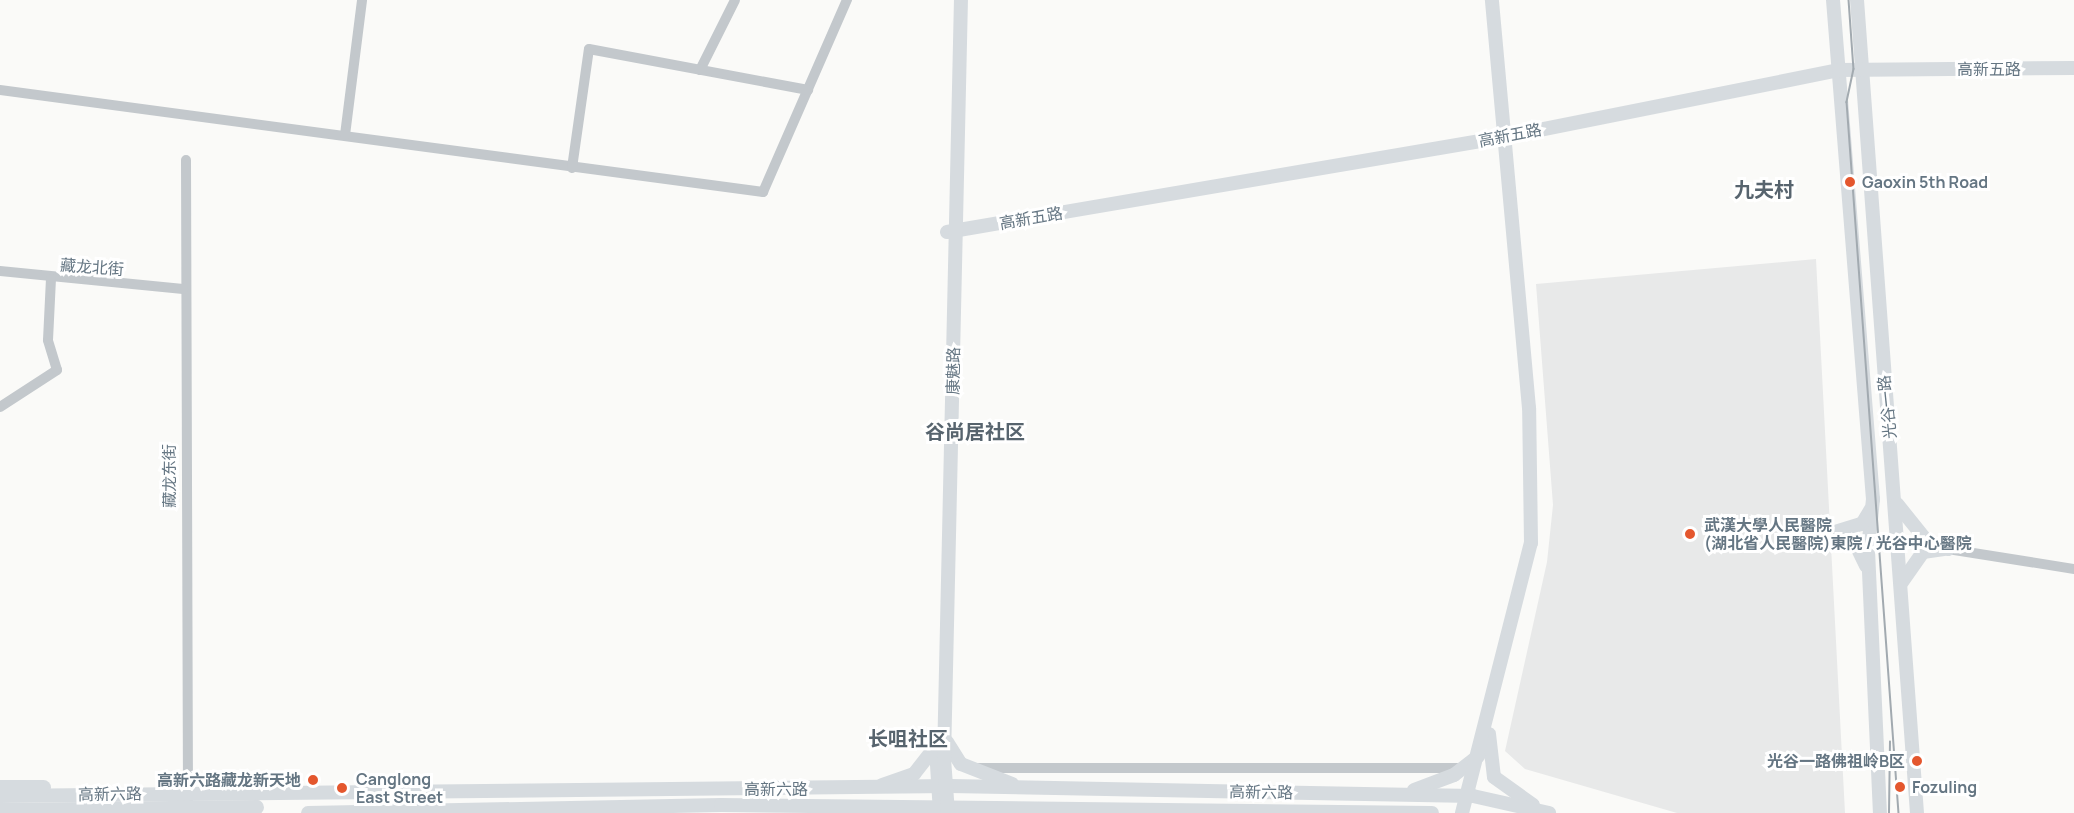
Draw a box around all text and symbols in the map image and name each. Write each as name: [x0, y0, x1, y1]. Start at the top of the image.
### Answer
street label: 高新五路: [1957, 59, 2021, 79]
street label: 高新五路: [1477, 119, 1543, 151]
place label: Gaoxin 5th Road: [1862, 172, 1988, 192]
marker: Gaoxin 5th Road: [1843, 175, 1857, 189]
district label: 九夫村: [1734, 177, 1794, 201]
street label: 高新五路: [998, 203, 1064, 233]
street label: 藏龙北街: [59, 255, 125, 279]
street label: 康魅路: [943, 347, 963, 395]
street label: 光谷一路: [1874, 374, 1900, 440]
district label: 谷尚居社区: [925, 419, 1025, 443]
street label: 藏龙东街: [159, 444, 179, 508]
place label: 武漢大學人民醫院 (湖北省人民醫院)東院 / 光谷中心醫院: [1704, 515, 1972, 553]
marker: 武漢大學人民醫院 (湖北省人民醫院)東院 / 光谷中心醫院: [1681, 525, 1699, 543]
district label: 长咀社区: [868, 726, 948, 750]
place label: 光谷一路佛祖岭B区: [1767, 751, 1905, 771]
marker: 光谷一路佛祖岭B区: [1910, 754, 1924, 768]
place label: Canglong East Street: [356, 769, 443, 807]
place label: 高新六路藏龙新天地: [157, 770, 301, 790]
marker: 高新六路藏龙新天地: [306, 773, 320, 787]
place label: Fozuling: [1912, 777, 1977, 797]
marker: Canglong East Street: [333, 779, 351, 797]
street label: 高新六路: [744, 779, 808, 799]
marker: Fozuling: [1893, 780, 1907, 794]
street label: 高新六路: [1229, 782, 1293, 802]
street label: 高新六路: [78, 784, 142, 804]

